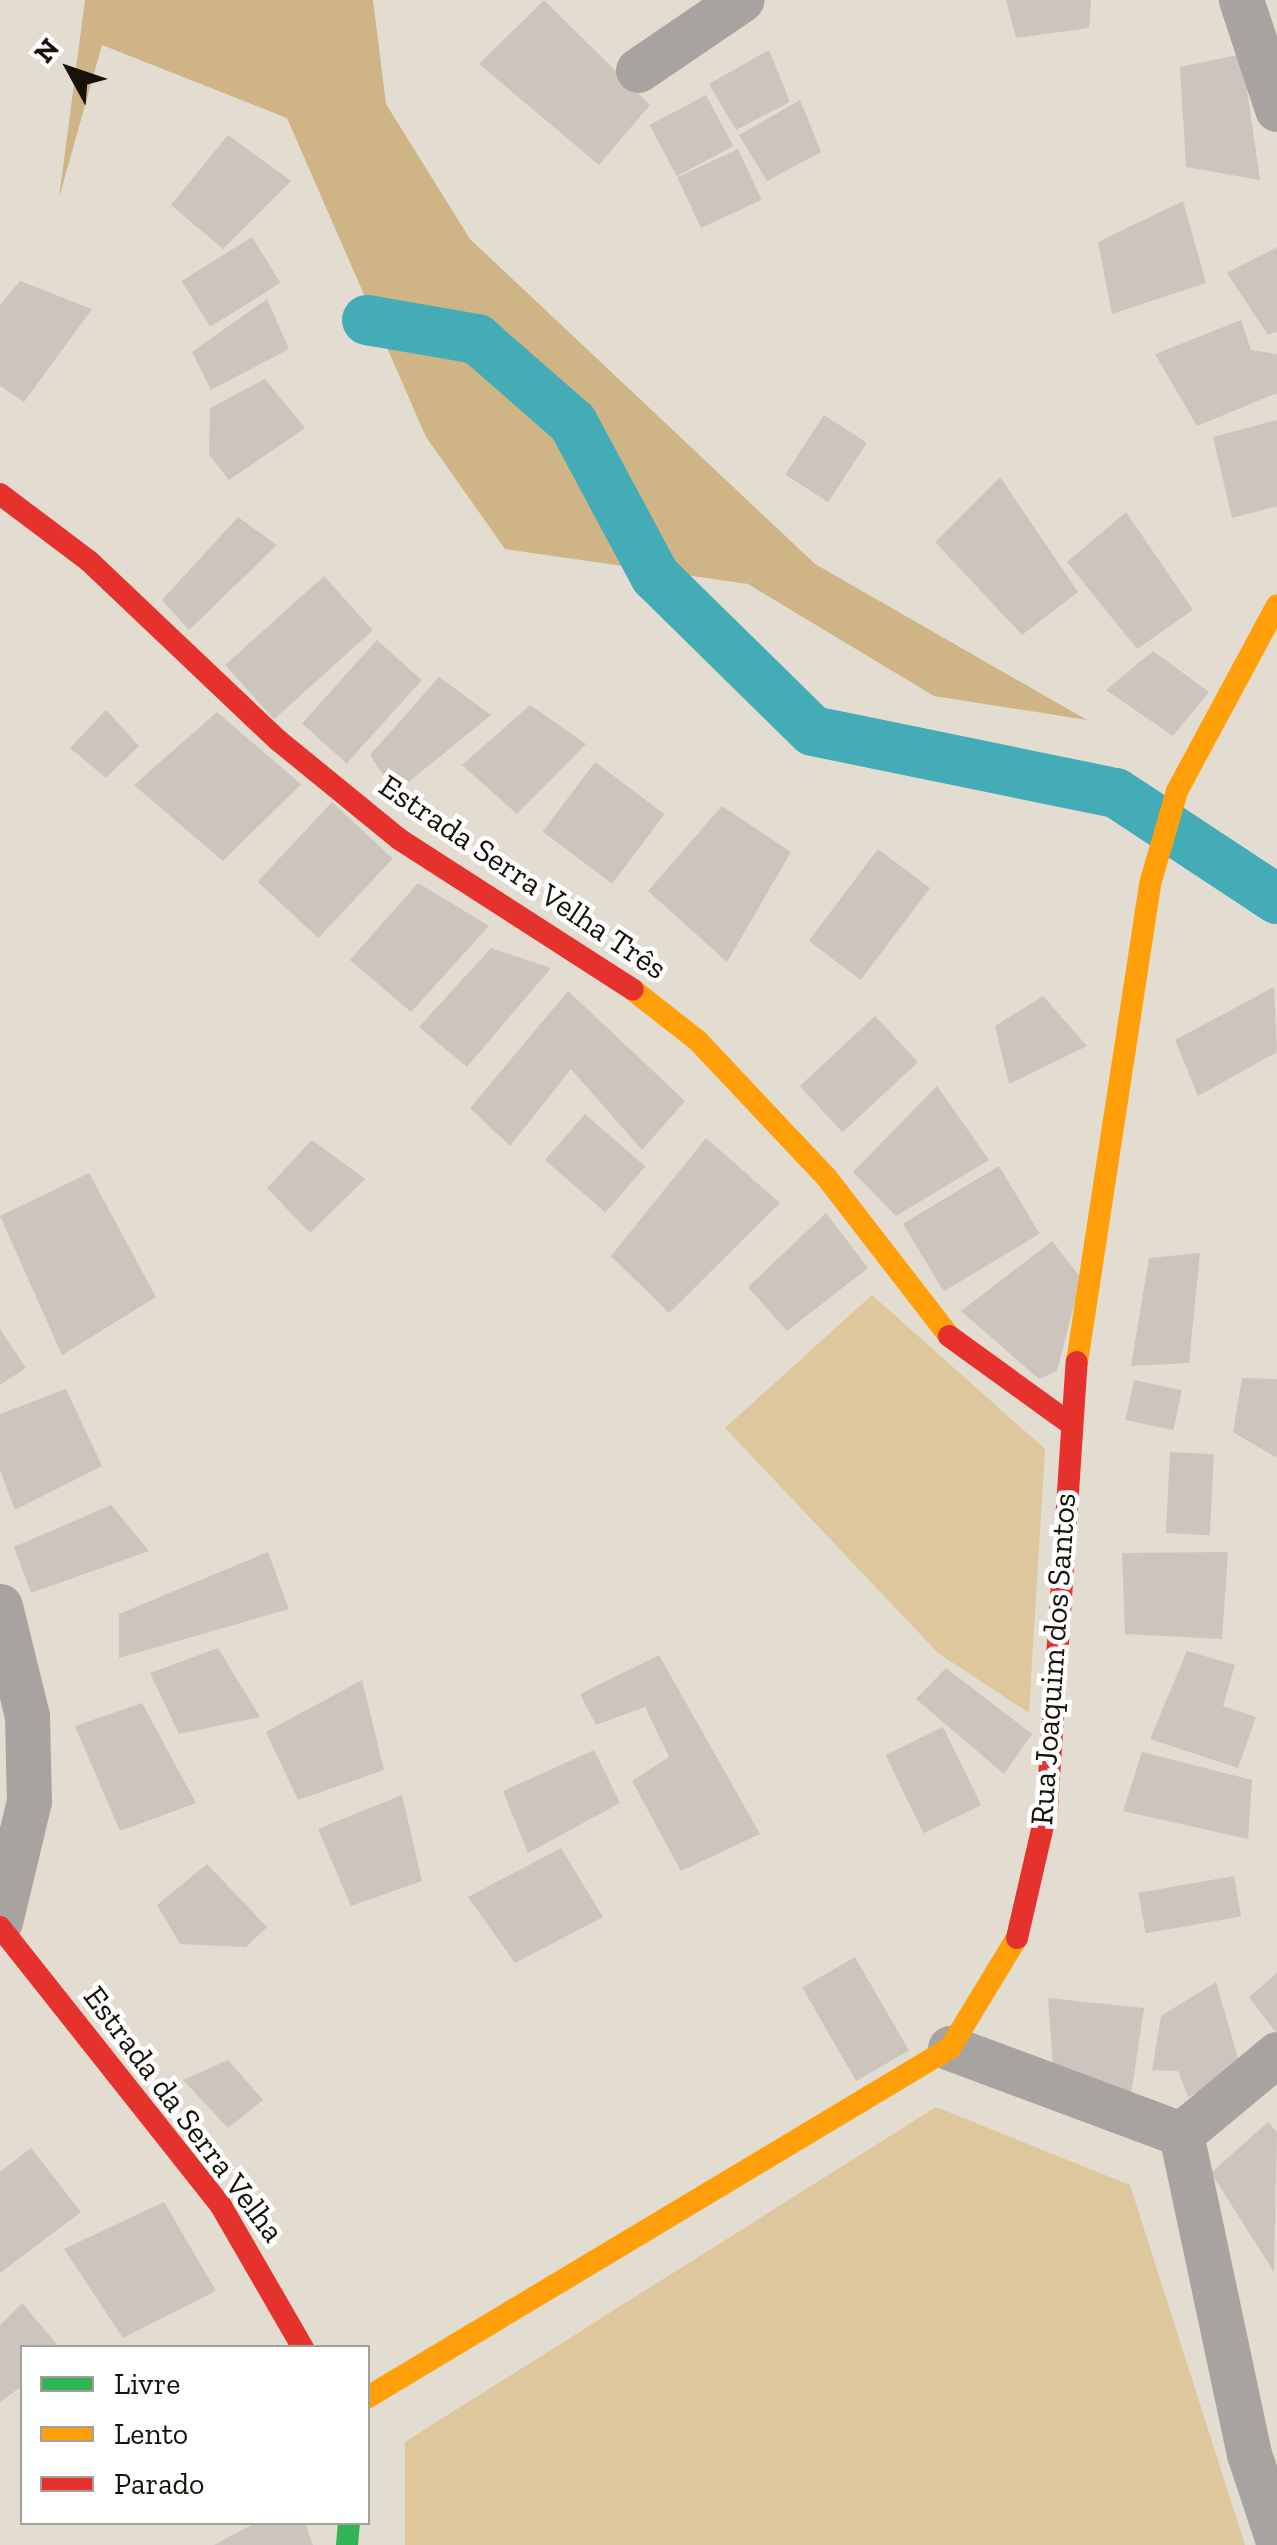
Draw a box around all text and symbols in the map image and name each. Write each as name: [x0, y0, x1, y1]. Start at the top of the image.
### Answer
north arrow: [20, 20, 120, 120]
text: N: [27, 32, 66, 69]
street label: Estrada Serra Velha Três: [371, 766, 675, 988]
street label: Rua Joaquim dos Santos: [1022, 1491, 1084, 1827]
street label: Estrada da Serra Velha: [75, 1978, 293, 2250]
legend: [20, 2345, 370, 2525]
text: Livre: [114, 2366, 180, 2402]
text: Lento: [114, 2416, 188, 2452]
text: Parado: [114, 2466, 204, 2502]

